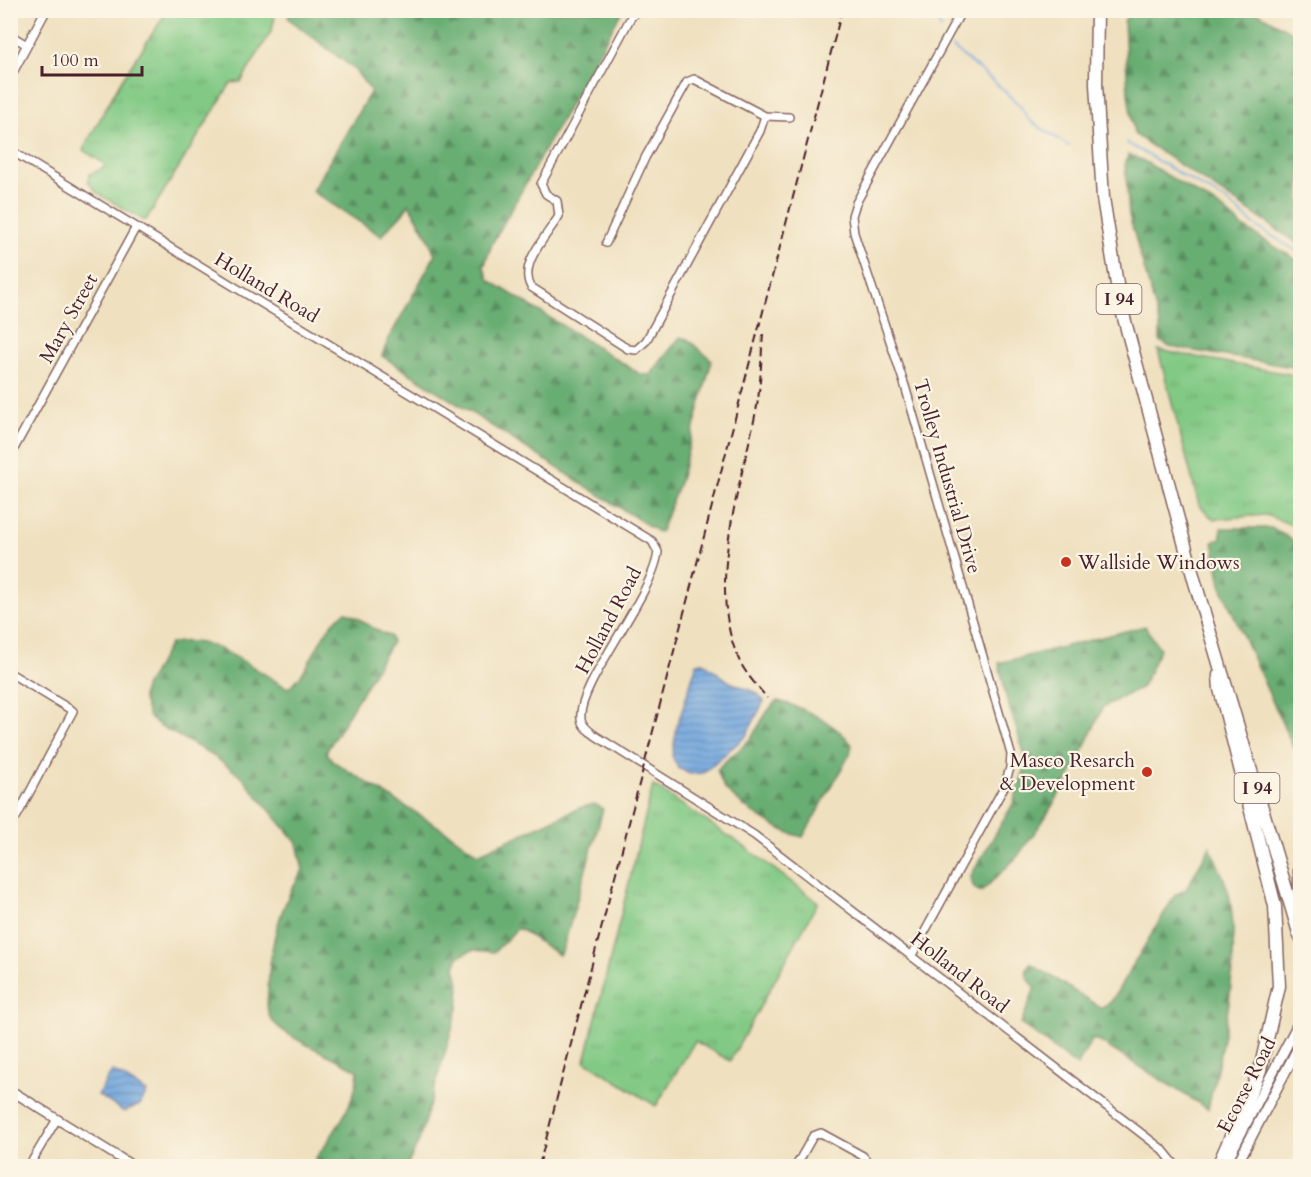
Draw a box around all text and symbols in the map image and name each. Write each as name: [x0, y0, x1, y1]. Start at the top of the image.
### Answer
scale bar: [42, 39, 142, 77]
text: 100 m: [51, 48, 99, 73]
street label: Holland Road: [209, 246, 324, 329]
street label: Mary Street: [33, 268, 105, 368]
road number: I 94: [1096, 284, 1142, 314]
street label: Trolley Industrial Drive: [907, 376, 988, 577]
place label: Wallside Windows: [1077, 549, 1240, 576]
marker: Wallside Windows: [1059, 555, 1073, 569]
street label: Holland Road: [569, 562, 648, 679]
place label: Masco Resarch & Development: [1000, 747, 1136, 797]
marker: Masco Resarch & Development: [1140, 765, 1154, 779]
road number: I 94: [1234, 773, 1280, 803]
street label: Holland Road: [905, 926, 1015, 1019]
street label: Ecorse Road: [1211, 1032, 1282, 1138]

